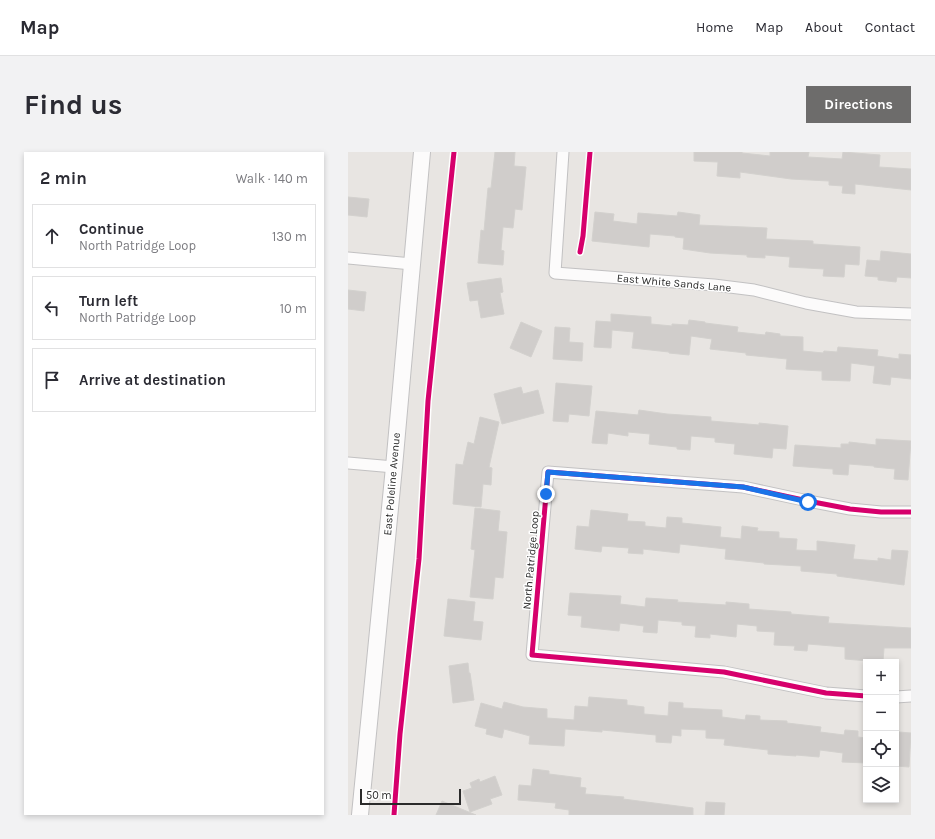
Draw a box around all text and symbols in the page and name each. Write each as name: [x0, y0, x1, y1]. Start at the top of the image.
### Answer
text: Map: [20, 17, 59, 39]
text: Home: [696, 19, 733, 36]
text: Map: [755, 19, 783, 36]
text: About: [805, 19, 843, 36]
text: Contact: [865, 19, 915, 36]
button: Directions: [806, 86, 911, 123]
text: Find us: [24, 88, 123, 121]
text: 2 min: [40, 168, 87, 188]
text: Walk · 140 m: [236, 171, 308, 186]
text: Continue: [79, 220, 144, 238]
icon: ahead: [41, 225, 63, 247]
text: 130 m: [272, 229, 307, 244]
text: North Patridge Loop: [79, 238, 196, 253]
street label: East White Sands Lane: [616, 272, 732, 295]
text: Turn left: [79, 292, 138, 310]
icon: left: [41, 297, 63, 319]
text: 10 m: [280, 301, 307, 316]
text: North Patridge Loop: [79, 310, 196, 325]
icon: arrive: [41, 369, 63, 391]
text: Arrive at destination: [79, 371, 226, 389]
street label: East Poleline Avenue: [381, 432, 403, 536]
route end: [537, 485, 555, 503]
route start: [799, 493, 817, 511]
street label: North Patridge Loop: [520, 510, 542, 610]
map controls: [863, 659, 899, 803]
button: +: [863, 659, 899, 695]
button: −: [863, 695, 899, 731]
button: locate: [863, 731, 899, 767]
button: layers: [863, 767, 899, 803]
scale bar: [360, 787, 461, 806]
text: 50 m: [366, 789, 392, 802]

